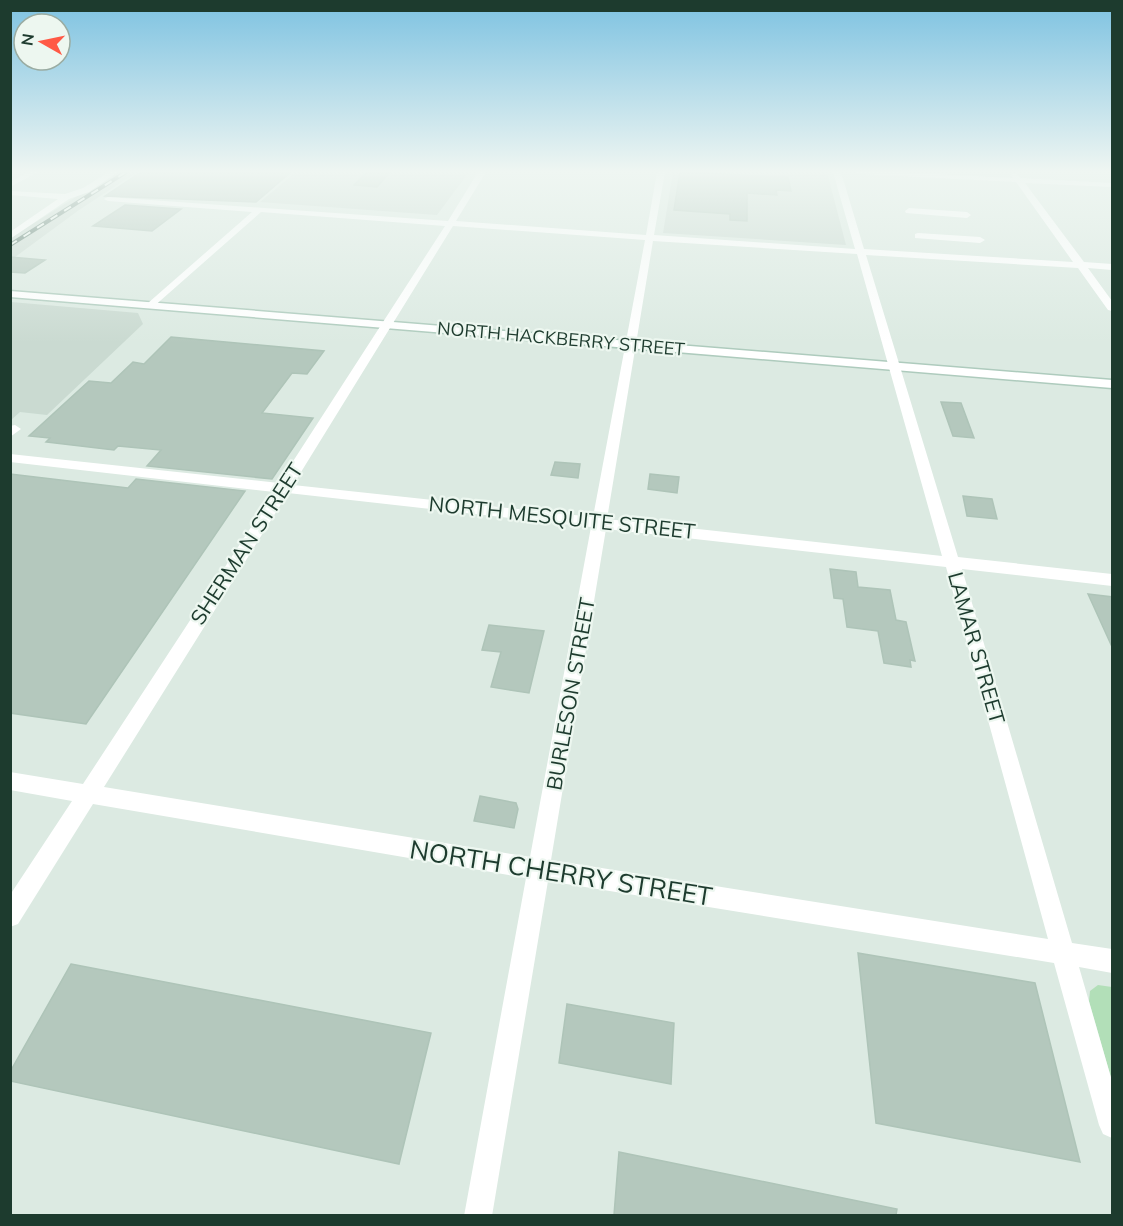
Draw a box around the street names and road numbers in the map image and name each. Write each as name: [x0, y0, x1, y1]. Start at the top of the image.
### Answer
street label: NORTH HACKBERRY STREET: [436, 316, 686, 361]
street label: SHERMAN STREET: [184, 457, 308, 629]
street label: NORTH MESQUITE STREET: [427, 490, 697, 544]
street label: LAMAR STREET: [943, 569, 1011, 727]
street label: BURLESON STREET: [540, 595, 600, 792]
street label: NORTH CHERRY STREET: [407, 832, 715, 913]

